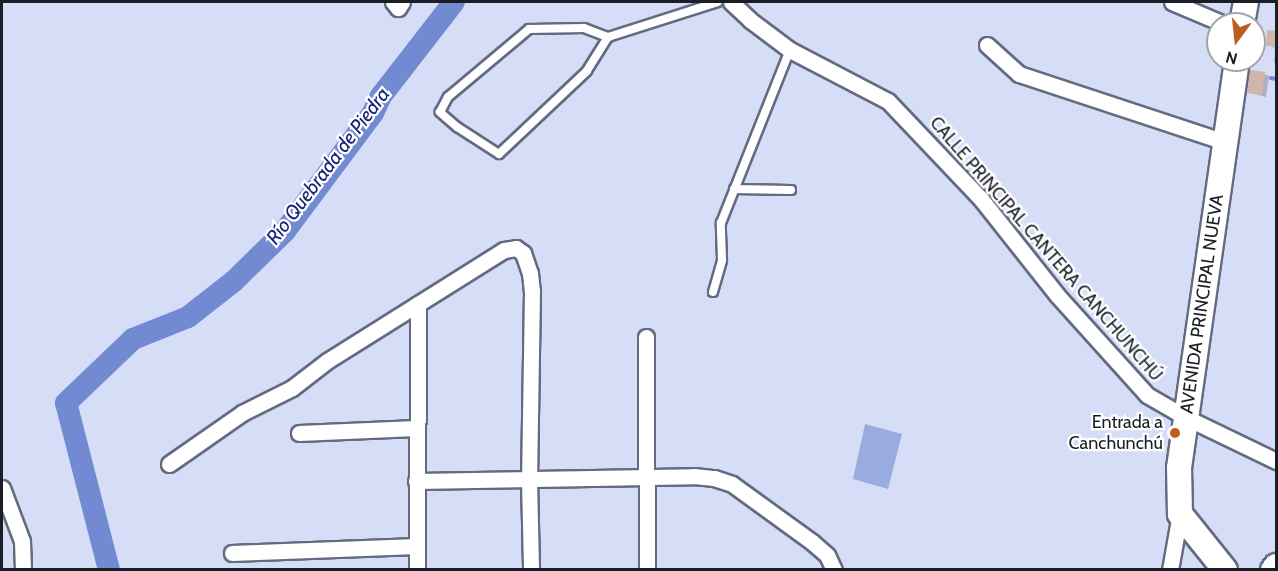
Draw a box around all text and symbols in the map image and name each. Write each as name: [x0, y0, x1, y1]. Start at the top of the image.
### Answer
north arrow: [1206, 12, 1266, 72]
text: N: [1224, 47, 1240, 69]
water label: Río Quebrada de Piedra: [261, 83, 395, 249]
street label: CALLE PRINCIPAL CANTERA CANCHUNCHÚ: [925, 112, 1167, 386]
street label: AVENIDA PRINCIPAL NUEVA: [1176, 193, 1228, 415]
place label: Entrada a Canchunchú: [1068, 412, 1163, 454]
marker: Entrada a Canchunchú: [1168, 426, 1182, 440]

